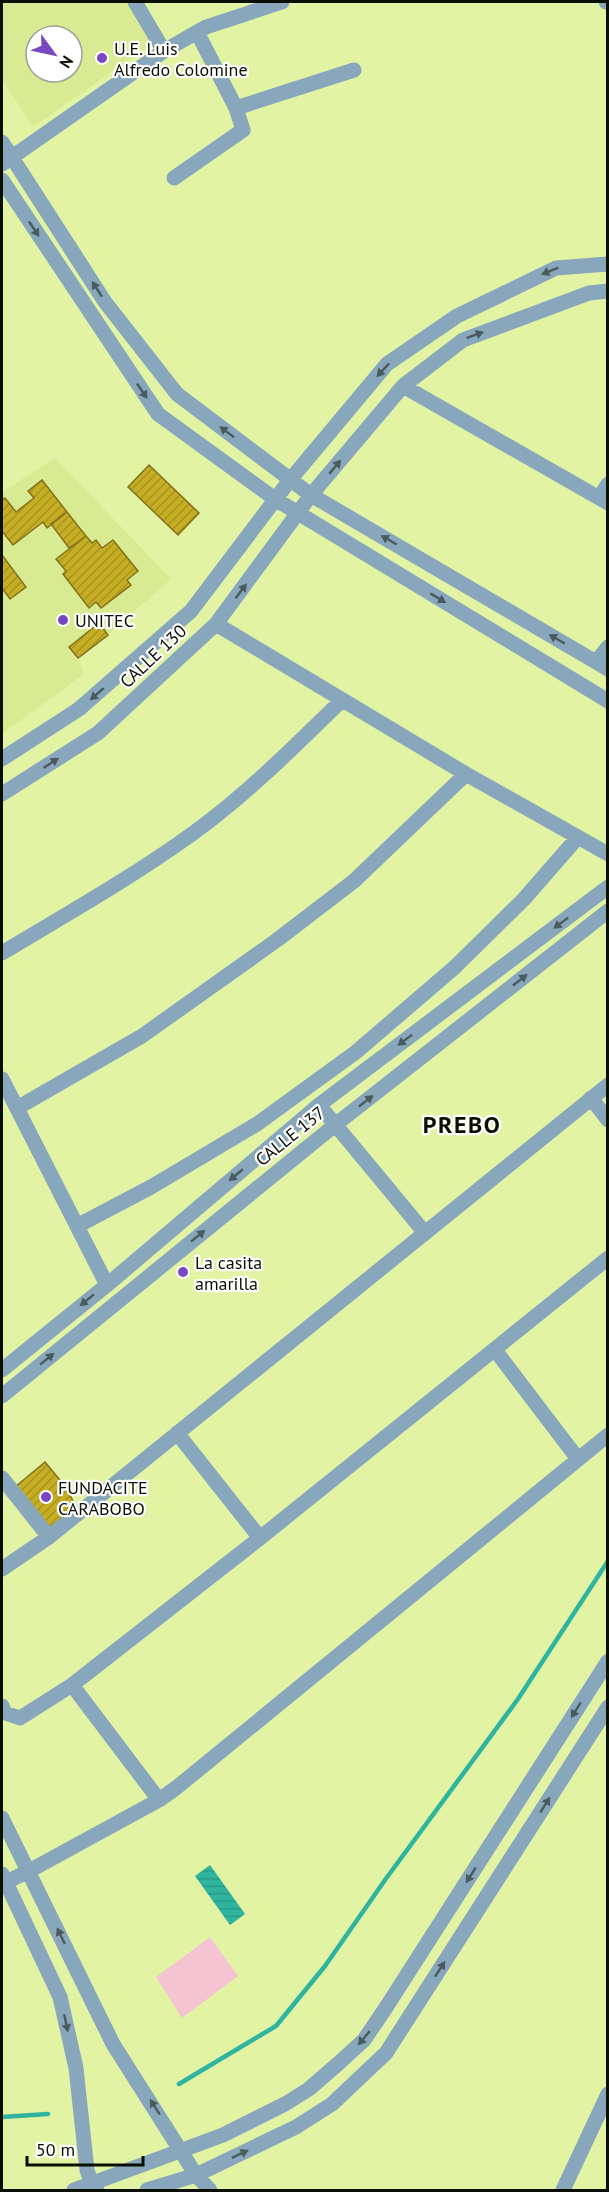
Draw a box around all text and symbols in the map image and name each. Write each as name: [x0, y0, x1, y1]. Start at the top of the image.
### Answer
north arrow: [24, 24, 84, 84]
place label: U.E. Luis Alfredo Colomine: [114, 37, 248, 81]
marker: U.E. Luis Alfredo Colomine: [95, 51, 109, 65]
text: N: [55, 52, 78, 72]
one-way arrow: [28, 220, 40, 236]
one-way arrow: [541, 267, 559, 276]
one-way arrow: [92, 281, 103, 297]
one-way arrow: [466, 330, 484, 339]
one-way arrow: [377, 362, 390, 377]
one-way arrow: [136, 383, 147, 399]
one-way arrow: [219, 426, 235, 438]
one-way arrow: [328, 459, 341, 475]
one-way arrow: [381, 535, 397, 546]
one-way arrow: [235, 583, 247, 599]
one-way arrow: [430, 592, 446, 603]
place label: UNITEC: [75, 609, 134, 632]
marker: UNITEC: [56, 613, 70, 627]
street label: CALLE 130: [115, 619, 191, 693]
one-way arrow: [548, 634, 565, 644]
one-way arrow: [90, 687, 105, 700]
one-way arrow: [43, 758, 60, 769]
one-way arrow: [553, 916, 568, 928]
one-way arrow: [512, 975, 527, 987]
one-way arrow: [397, 1034, 413, 1046]
one-way arrow: [358, 1094, 374, 1107]
street label: CALLE 137: [251, 1101, 329, 1171]
district label: PREBO: [423, 1109, 501, 1140]
one-way arrow: [229, 1168, 244, 1181]
one-way arrow: [190, 1230, 206, 1243]
place label: La casita amarilla: [195, 1251, 262, 1295]
marker: La casita amarilla: [176, 1265, 190, 1279]
one-way arrow: [79, 1294, 95, 1307]
one-way arrow: [39, 1353, 55, 1366]
place label: FUNDACITE CARABOBO: [58, 1476, 148, 1520]
marker: FUNDACITE CARABOBO: [39, 1490, 53, 1504]
one-way arrow: [570, 1702, 581, 1719]
one-way arrow: [539, 1797, 551, 1813]
one-way arrow: [465, 1867, 476, 1883]
one-way arrow: [56, 1928, 65, 1945]
one-way arrow: [435, 1961, 446, 1977]
one-way arrow: [62, 2014, 71, 2033]
one-way arrow: [358, 2030, 371, 2045]
one-way arrow: [149, 2099, 160, 2115]
scale bar: [27, 2129, 142, 2167]
text: 50 m: [36, 2138, 75, 2161]
one-way arrow: [232, 2150, 249, 2159]

